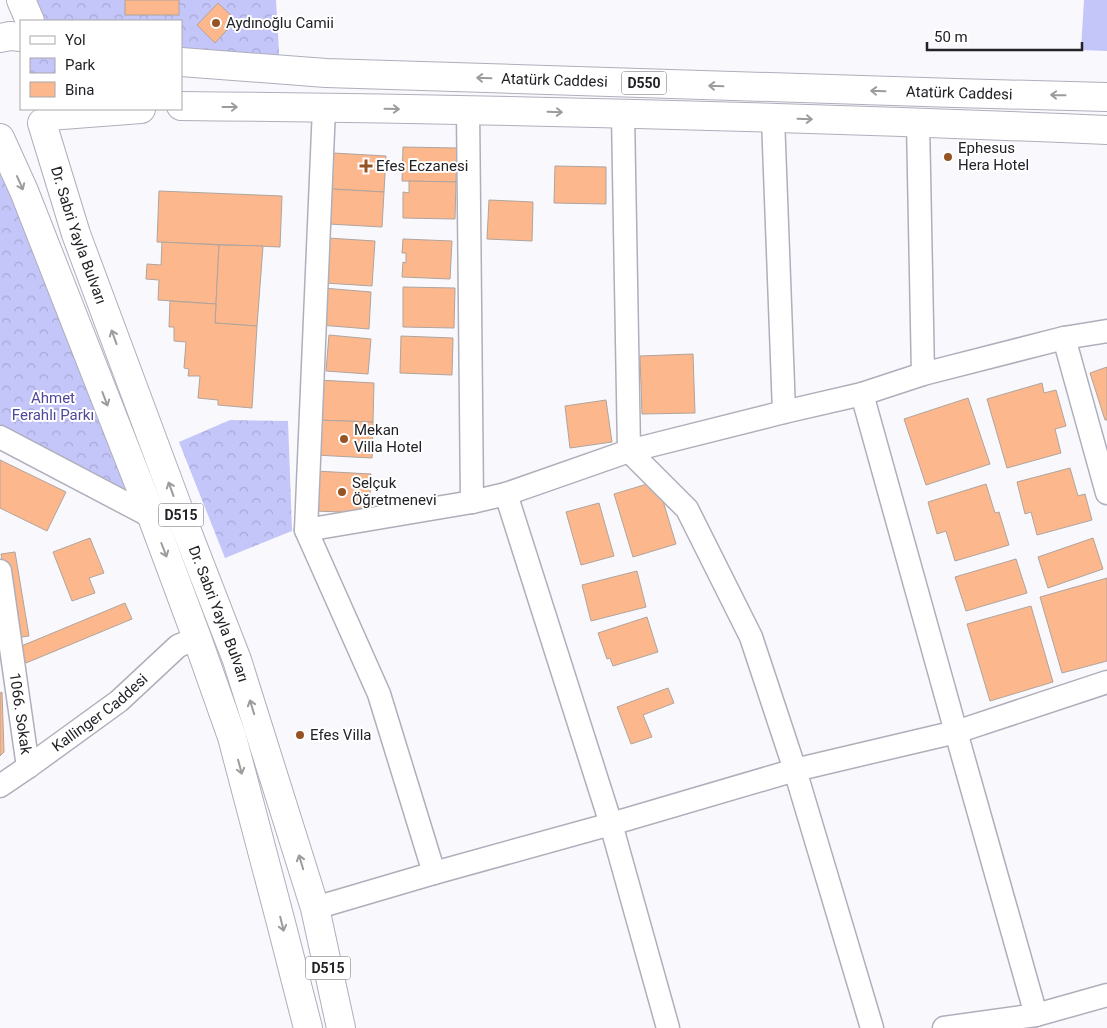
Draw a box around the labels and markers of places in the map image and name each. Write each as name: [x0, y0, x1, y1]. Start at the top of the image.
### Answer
place label: Aydınoğlu Camii: [226, 14, 334, 32]
marker: Aydınoğlu Camii: [210, 17, 222, 29]
place label: Ephesus Hera Hotel: [958, 139, 1029, 174]
marker: Ephesus Hera Hotel: [942, 151, 954, 163]
place label: Efes Eczanesi: [376, 157, 468, 175]
marker: Efes Eczanesi: [360, 160, 372, 172]
place label: Mekan Villa Hotel: [354, 421, 422, 456]
marker: Mekan Villa Hotel: [338, 433, 350, 445]
place label: Selçuk Öğretmenevi: [352, 474, 437, 509]
marker: Selçuk Öğretmenevi: [336, 486, 348, 498]
place label: Efes Villa: [310, 726, 372, 744]
marker: Efes Villa: [294, 729, 306, 741]

